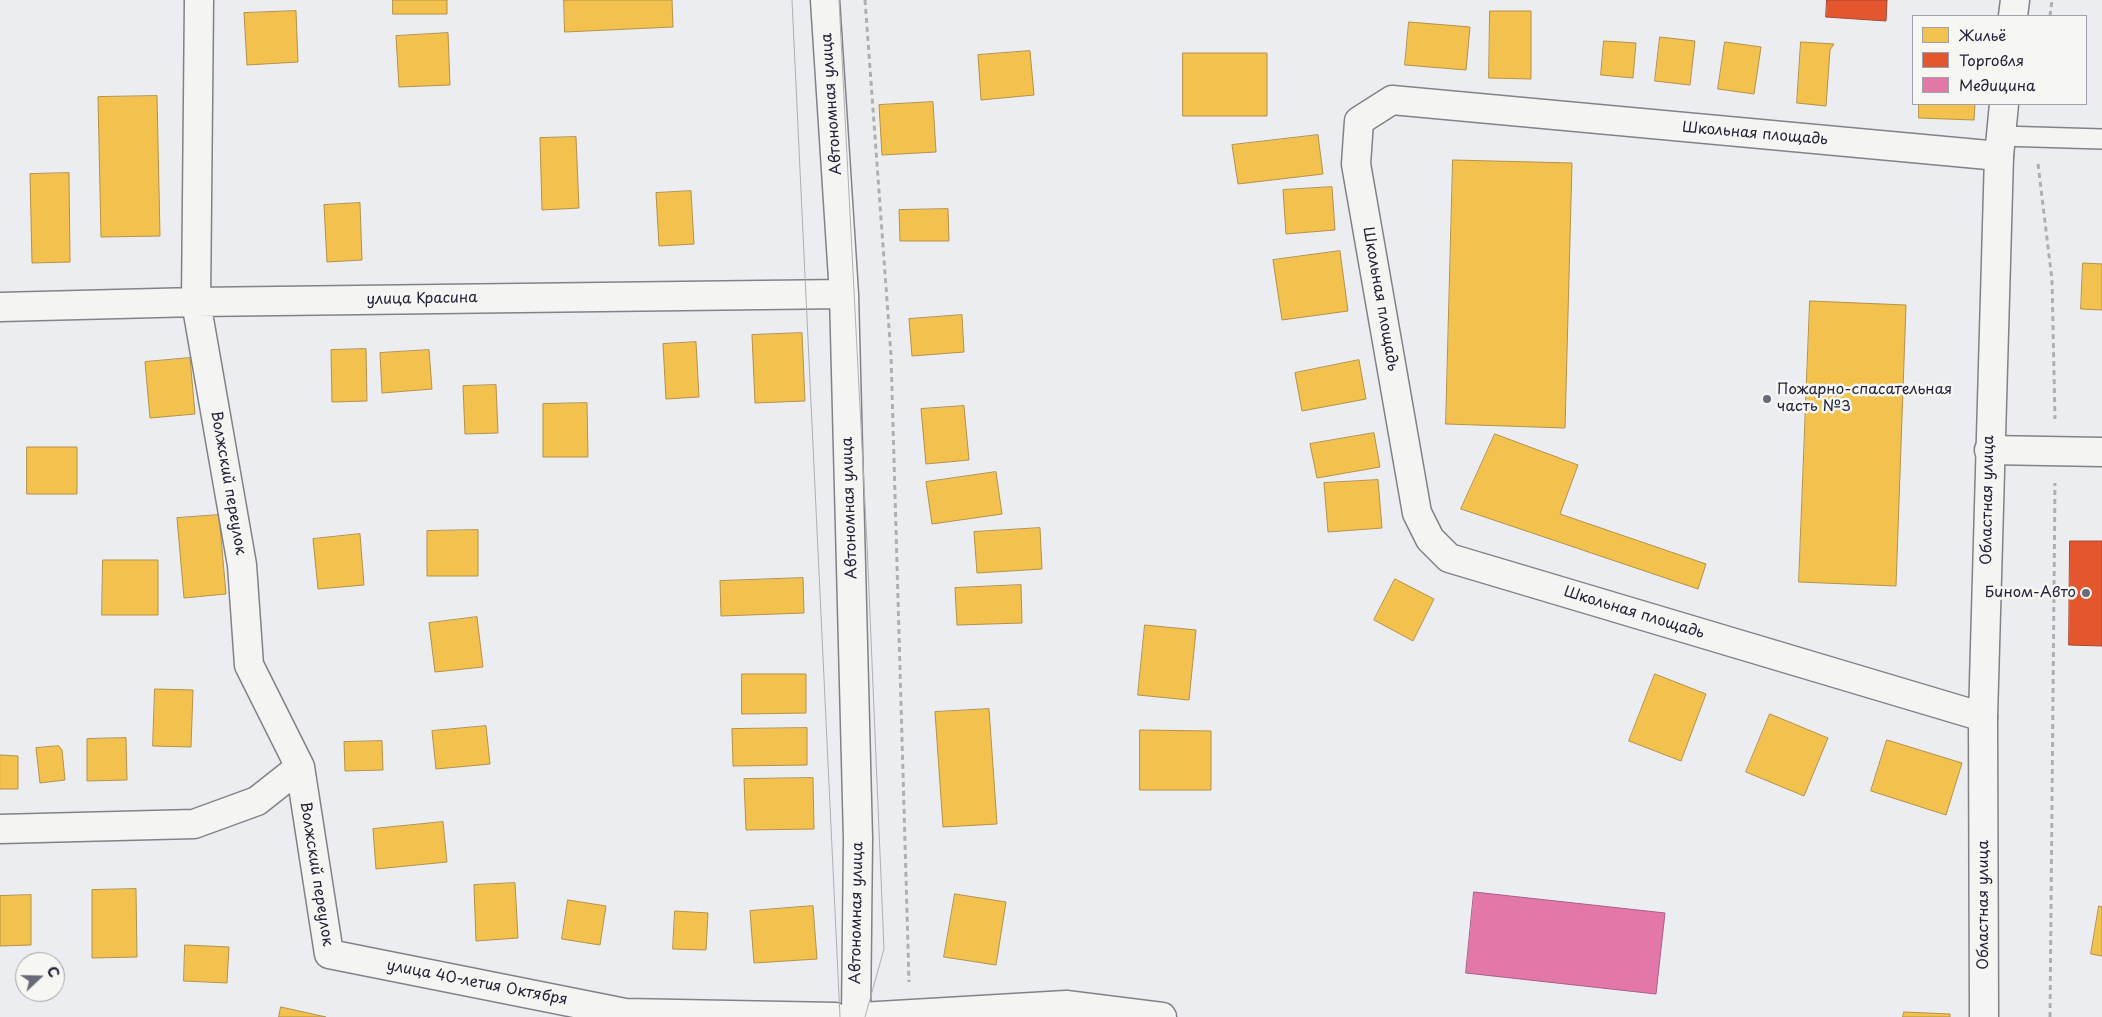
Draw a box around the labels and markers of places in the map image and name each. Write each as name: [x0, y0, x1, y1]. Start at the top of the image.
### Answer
place label: Пожарно-спасательная часть №3: [1777, 381, 1952, 416]
marker: Пожарно-спасательная часть №3: [1761, 393, 1773, 405]
place label: Бином-Авто: [1985, 584, 2076, 602]
marker: Бином-Авто: [2080, 587, 2092, 599]

